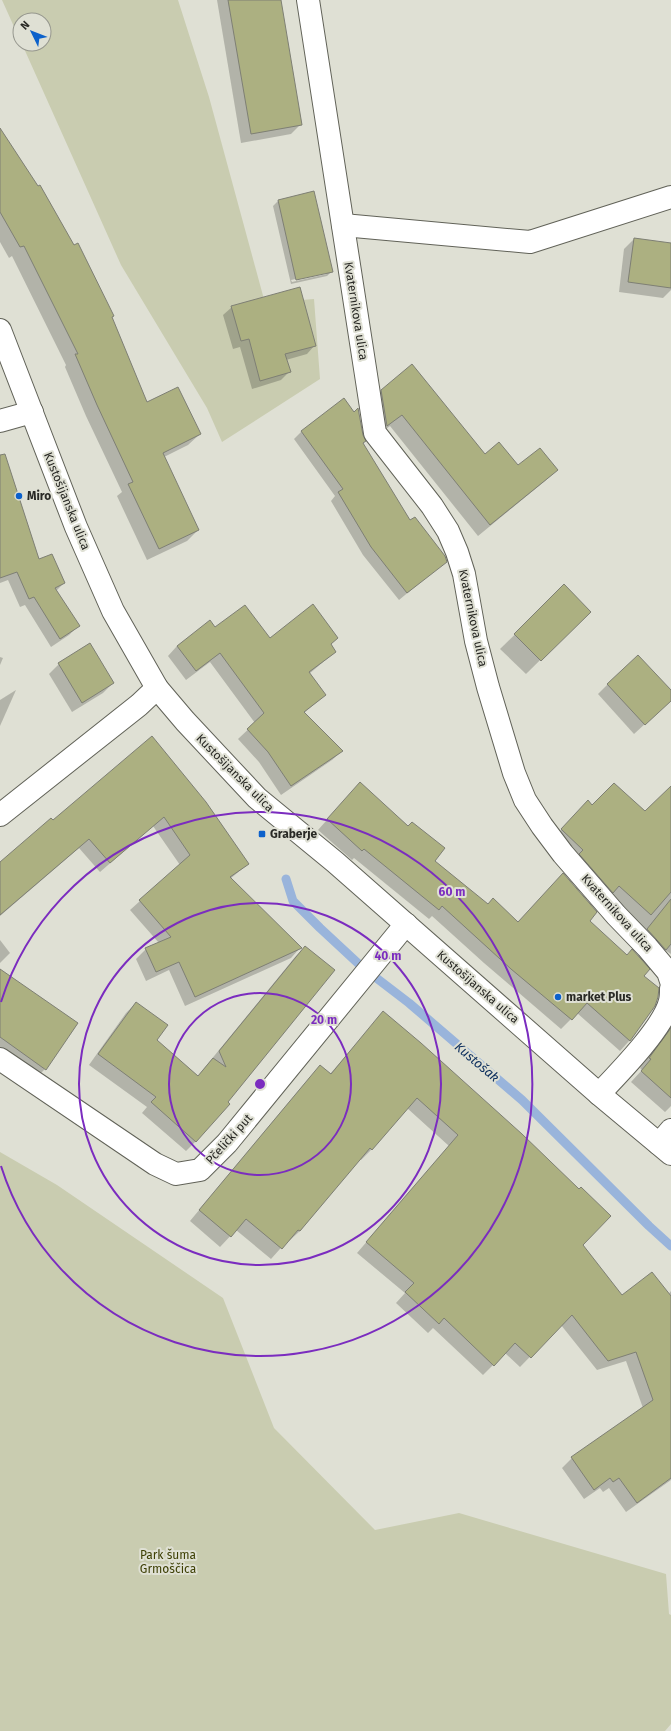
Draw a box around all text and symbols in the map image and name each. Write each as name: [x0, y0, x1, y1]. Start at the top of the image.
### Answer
north arrow: [12, 12, 52, 52]
text: N: [18, 18, 32, 33]
street label: Kvaternikova ulica: [341, 261, 371, 361]
street label: Kustošijanska ulica: [41, 450, 93, 552]
place label: Miro: [27, 489, 51, 503]
marker: Miro: [14, 491, 24, 501]
street label: Kvaternikova ulica: [456, 568, 490, 668]
street label: Kustošijanska ulica: [193, 731, 277, 815]
place label: Graberje: [270, 827, 318, 841]
marker: Graberje: [257, 829, 267, 839]
street label: Kvaternikova ulica: [579, 871, 655, 955]
text: 60 m: [439, 885, 465, 899]
street label: Kustošijanska ulica: [434, 948, 522, 1026]
text: 40 m: [375, 949, 401, 963]
place label: market Plus: [566, 990, 632, 1004]
marker: market Plus: [553, 992, 563, 1002]
text: 20 m: [311, 1013, 337, 1027]
water label: Kustošak: [452, 1039, 502, 1085]
centre of rings: [253, 1077, 267, 1091]
street label: Pčelički put: [203, 1111, 256, 1167]
park label: Park šuma Grmoščica: [140, 1548, 196, 1576]

